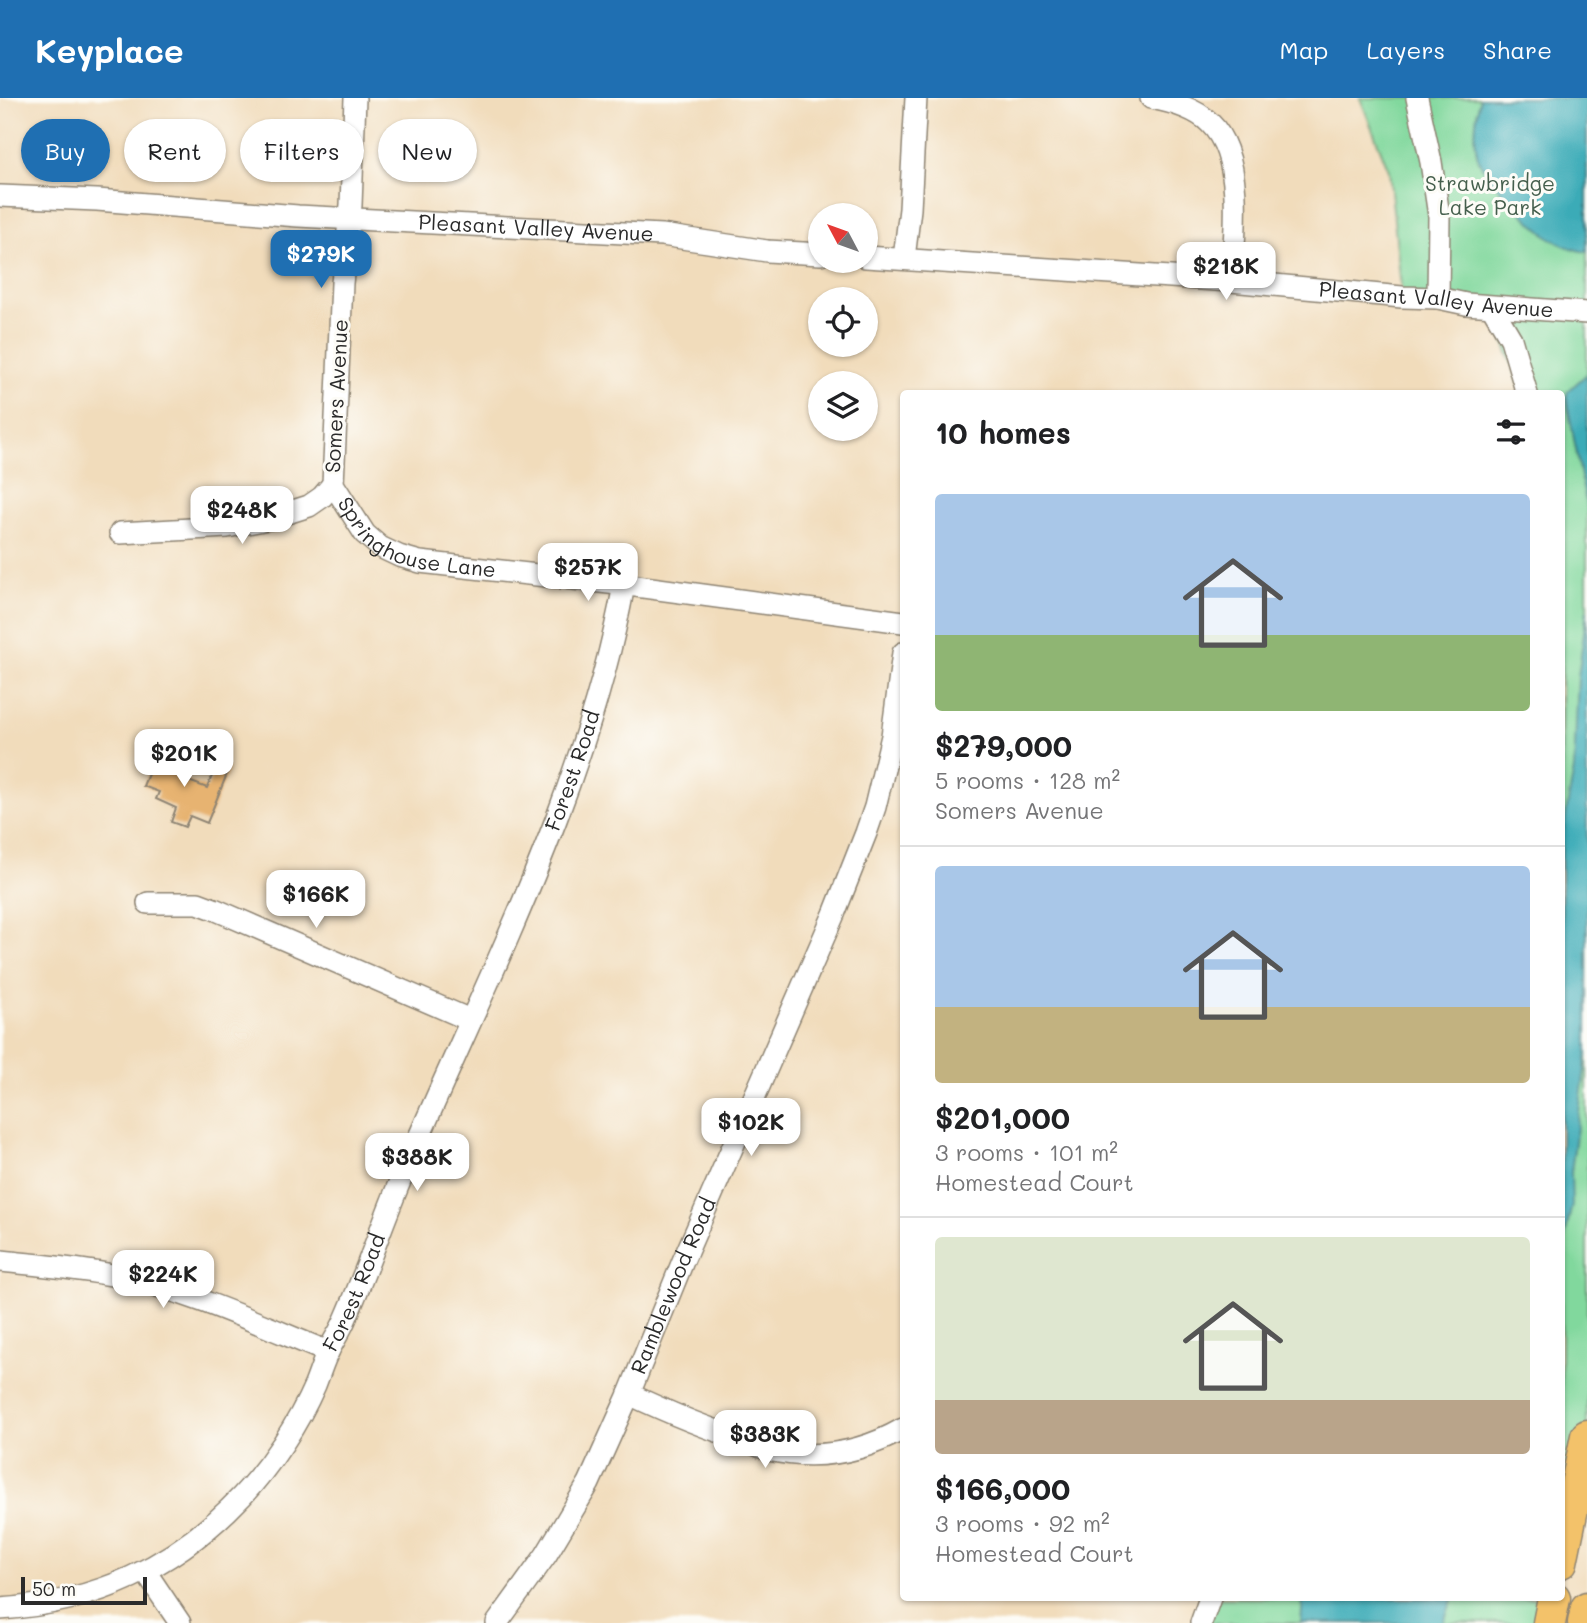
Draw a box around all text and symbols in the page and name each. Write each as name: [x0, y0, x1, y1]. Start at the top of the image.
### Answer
text: Keyplace: [35, 28, 184, 71]
text: Map: [1280, 34, 1328, 65]
text: Layers: [1366, 34, 1445, 65]
text: Share: [1483, 34, 1552, 65]
chip: Buy: [21, 119, 110, 182]
chip: Rent: [124, 119, 226, 182]
chip: Filters: [240, 119, 364, 182]
chip: New: [378, 119, 477, 182]
park label: Strawbridge Lake Park: [1425, 169, 1555, 220]
north arrow: [808, 203, 878, 273]
map controls: [808, 203, 878, 441]
street label: Pleasant Valley Avenue: [418, 207, 654, 247]
pin: $279K: [272, 230, 370, 290]
text: $279K: [287, 238, 355, 268]
pin: $218K: [1177, 242, 1275, 302]
text: $218K: [1193, 250, 1259, 280]
street label: Pleasant Valley Avenue: [1318, 274, 1555, 322]
button: locate: [808, 287, 878, 357]
street label: Somers Avenue: [318, 318, 353, 474]
button: layers: [808, 371, 878, 441]
text: 10 homes: [935, 412, 1071, 452]
icon: filters: [1492, 413, 1530, 451]
pin: $248K: [193, 486, 291, 546]
street label: Springhouse Lane: [333, 491, 497, 582]
text: $248K: [206, 494, 278, 524]
icon: home: [1170, 540, 1296, 666]
pin: $257K: [539, 544, 637, 603]
text: $257K: [554, 551, 622, 581]
street label: Forest Road: [538, 707, 605, 835]
text: $279,000: [935, 725, 1072, 765]
pin: $201K: [135, 730, 233, 789]
text: $201K: [150, 737, 218, 767]
text: 5 rooms · 128 m²: [935, 765, 1120, 795]
text: Somers Avenue: [935, 795, 1104, 825]
pin: $166K: [267, 870, 365, 930]
text: $166K: [282, 878, 350, 908]
icon: home: [1170, 912, 1296, 1038]
text: $201,000: [935, 1097, 1070, 1137]
pin: $102K: [702, 1098, 800, 1158]
text: $102K: [717, 1106, 785, 1136]
pin: $388K: [368, 1134, 466, 1193]
text: 3 rooms · 101 m²: [935, 1137, 1118, 1167]
text: $388K: [381, 1141, 453, 1171]
text: Homestead Court: [935, 1167, 1134, 1197]
street label: Ramblewood Road: [624, 1193, 721, 1378]
street label: Forest Road: [316, 1229, 390, 1356]
pin: $224K: [114, 1250, 212, 1310]
text: $224K: [128, 1258, 198, 1288]
icon: home: [1170, 1283, 1296, 1409]
pin: $383K: [716, 1410, 814, 1470]
text: $383K: [729, 1418, 801, 1448]
text: $166,000: [935, 1468, 1070, 1508]
text: 3 rooms · 92 m²: [935, 1508, 1110, 1538]
text: Homestead Court: [935, 1538, 1134, 1568]
scale bar: [21, 1574, 147, 1606]
text: 50 m: [32, 1576, 76, 1601]

